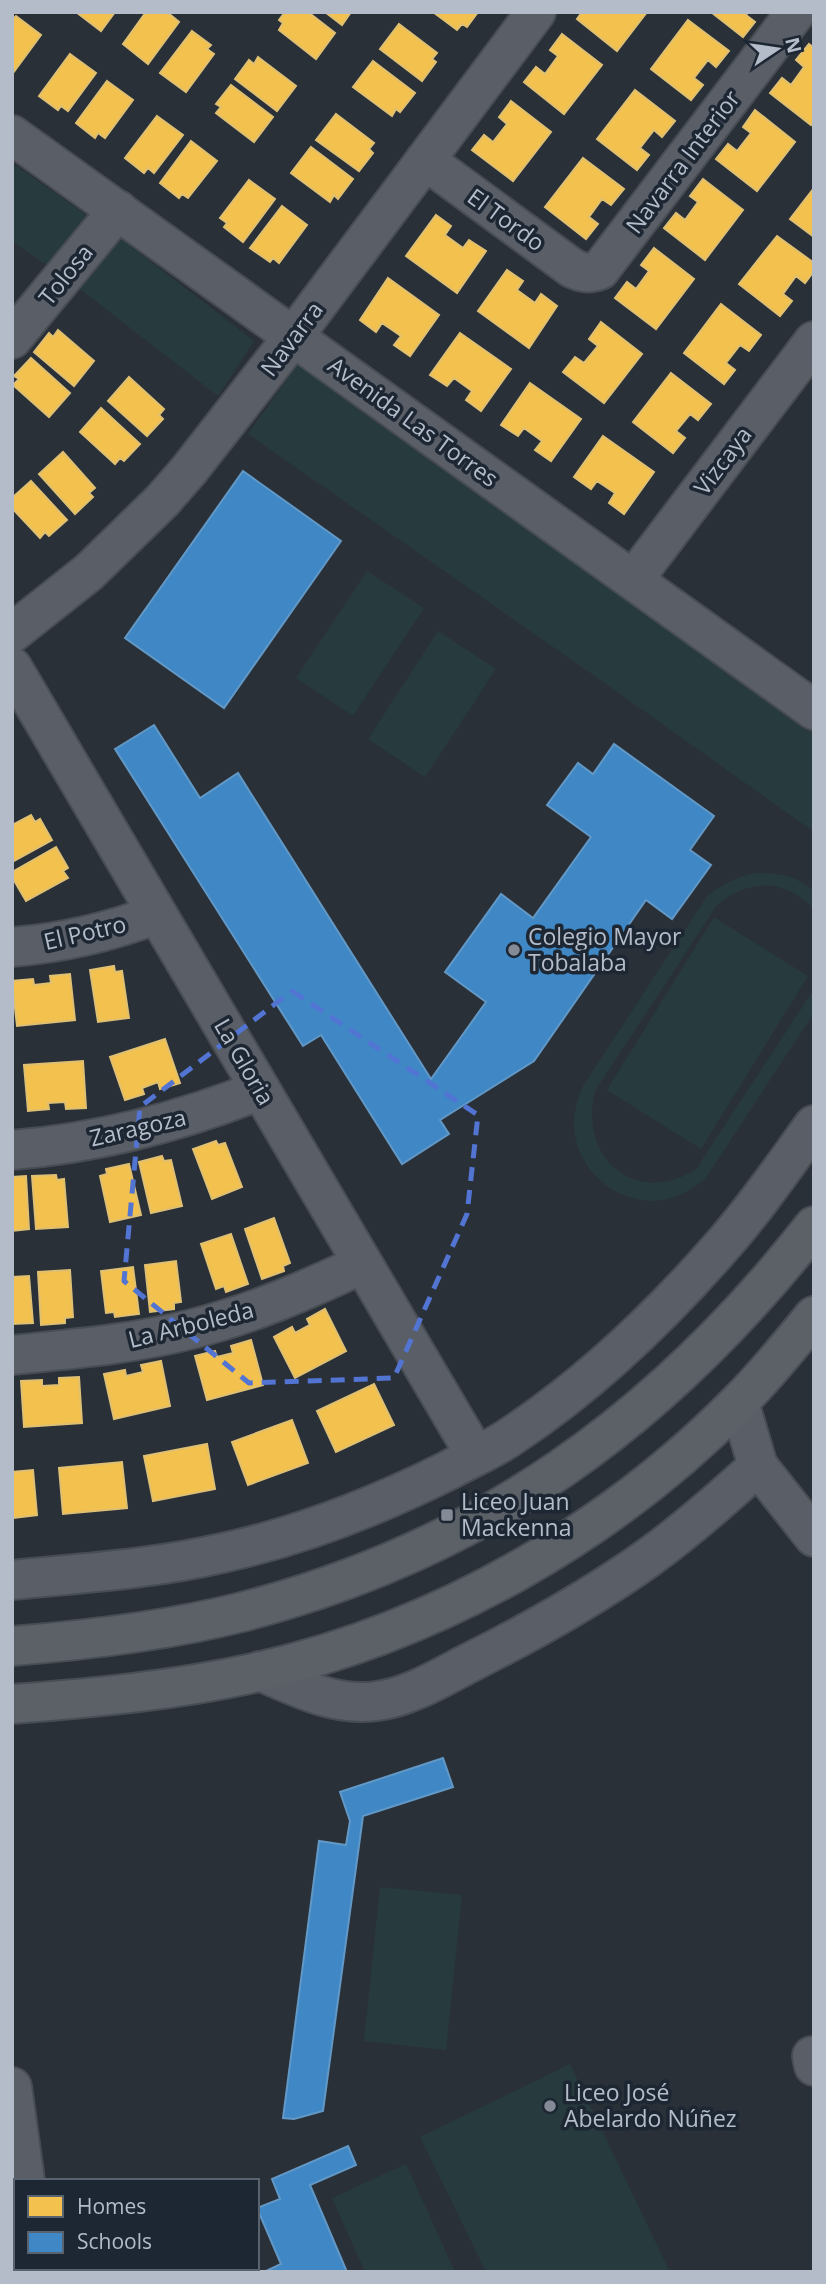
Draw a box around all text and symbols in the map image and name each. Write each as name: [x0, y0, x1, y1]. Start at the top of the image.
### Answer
north arrow: [742, 14, 812, 84]
text: N: [779, 35, 808, 56]
street label: Navarra Interior: [618, 83, 747, 240]
street label: El Tordo: [461, 180, 552, 258]
street label: Tolosa: [31, 237, 100, 312]
street label: Navarra: [253, 294, 330, 382]
street label: Avenida Las Torres: [322, 349, 505, 494]
street label: Vizcaya: [686, 419, 759, 501]
street label: El Potro: [40, 907, 129, 957]
place label: Colegio Mayor Tobalaba: [528, 920, 682, 978]
marker: Colegio Mayor Tobalaba: [506, 942, 522, 958]
street label: La Gloria: [207, 1012, 283, 1111]
street label: Zaragoza: [86, 1100, 189, 1154]
street label: La Arboleda: [125, 1293, 257, 1355]
place label: Liceo Juan Mackenna: [461, 1485, 571, 1543]
marker: Liceo Juan Mackenna: [439, 1507, 455, 1523]
place label: Liceo José Abelardo Núñez: [564, 2076, 737, 2134]
marker: Liceo José Abelardo Núñez: [542, 2098, 558, 2114]
legend: [14, 2179, 259, 2270]
text: Homes: [77, 2192, 146, 2220]
text: Schools: [77, 2227, 152, 2255]

